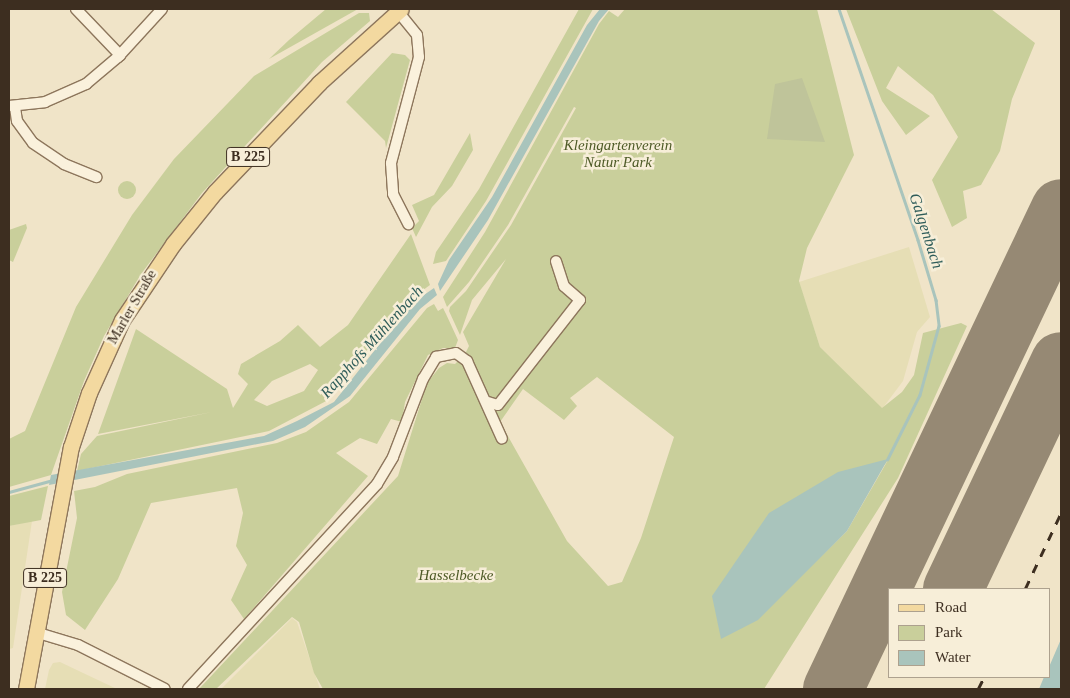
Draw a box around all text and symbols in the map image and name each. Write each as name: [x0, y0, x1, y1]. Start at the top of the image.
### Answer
park label: Kleingartenverein Natur Park: [564, 136, 672, 171]
road number: B 225: [226, 146, 270, 168]
water label: Galgenbach: [905, 191, 947, 271]
street label: Marler Straße: [103, 267, 161, 347]
water label: Rapphofs Mühlenbach: [317, 282, 427, 402]
road number: B 225: [22, 566, 68, 590]
park label: Hasselbecke: [419, 567, 493, 585]
legend: [888, 588, 1050, 678]
text: Road: [935, 599, 967, 615]
text: Park: [935, 624, 963, 640]
text: Water: [935, 649, 970, 665]

